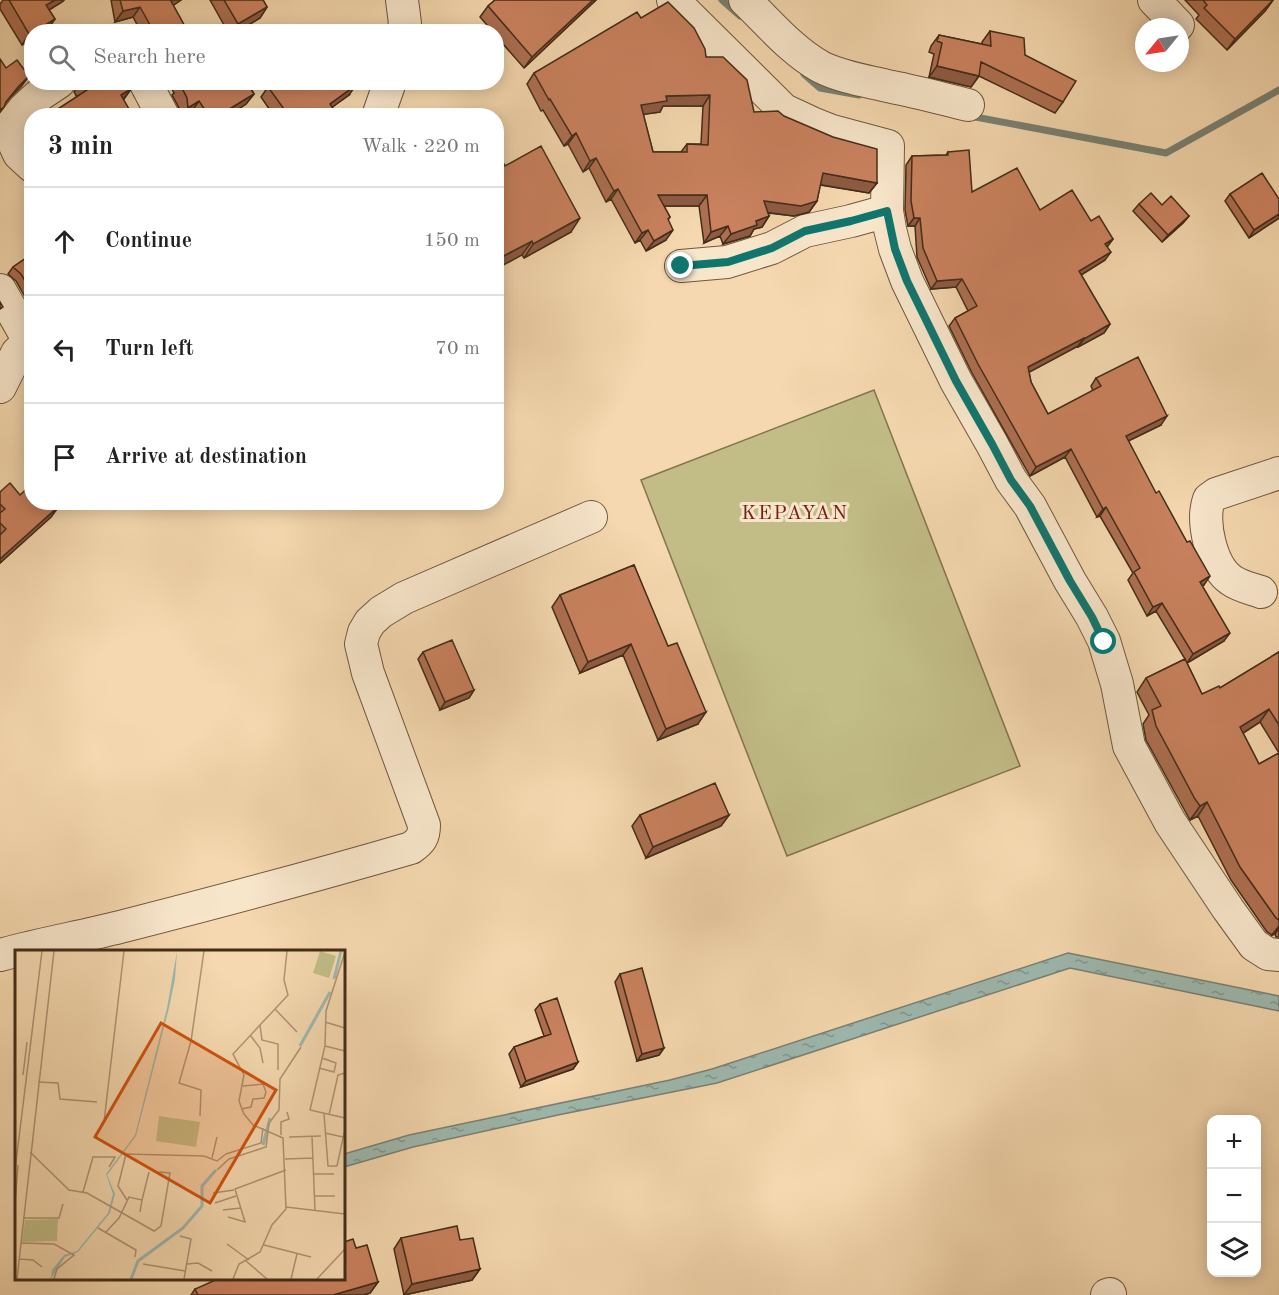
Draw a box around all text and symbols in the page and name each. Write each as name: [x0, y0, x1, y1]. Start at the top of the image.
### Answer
north arrow: [1135, 18, 1189, 72]
search box: [24, 24, 504, 90]
icon: search: [45, 41, 78, 74]
text: Search here: [93, 46, 206, 68]
text: 3 min: [48, 134, 113, 160]
text: Walk · 220 m: [361, 137, 480, 157]
icon: ahead: [48, 225, 81, 258]
text: Continue: [105, 230, 192, 252]
text: 150 m: [424, 231, 480, 251]
route end: [667, 252, 693, 278]
icon: left: [48, 333, 81, 366]
text: Turn left: [105, 338, 194, 360]
text: 70 m: [435, 339, 480, 359]
icon: arrive: [48, 441, 81, 474]
text: Arrive at destination: [105, 446, 307, 468]
district label: KEPAYAN: [741, 504, 849, 524]
route start: [1090, 628, 1116, 654]
inset map: [15, 950, 345, 1280]
map controls: [1207, 1115, 1261, 1277]
button: +: [1207, 1115, 1261, 1169]
button: −: [1207, 1169, 1261, 1223]
button: layers: [1207, 1223, 1261, 1277]

